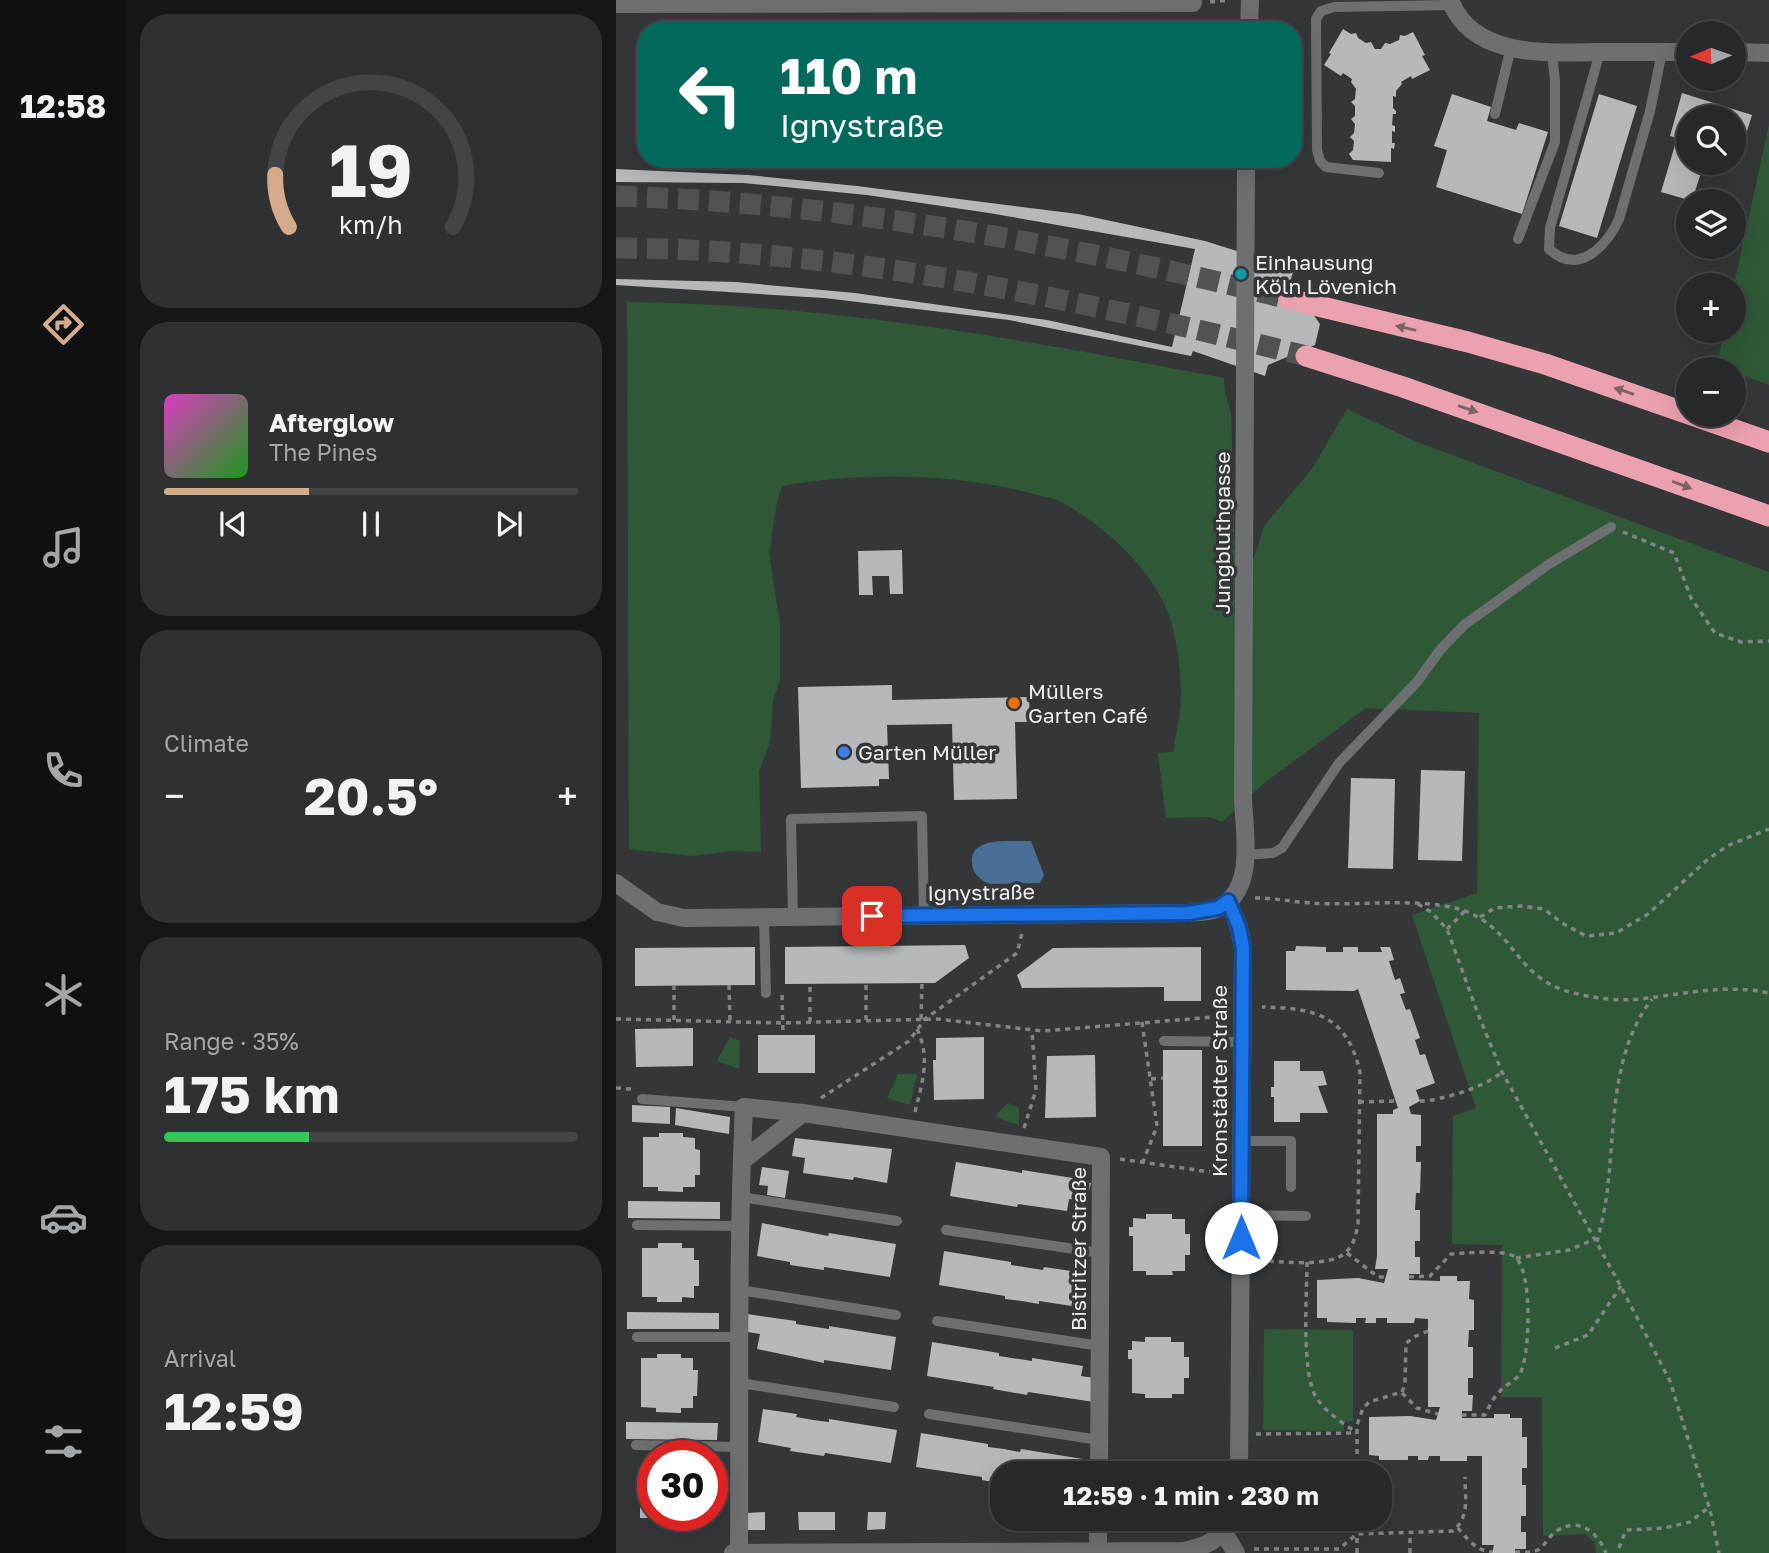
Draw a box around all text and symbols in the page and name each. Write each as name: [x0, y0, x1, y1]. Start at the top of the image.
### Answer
north arrow: [1676, 21, 1746, 91]
map controls: [1676, 21, 1746, 427]
text: 110 m: [780, 46, 917, 105]
icon: left: [665, 49, 756, 140]
text: 12:58: [20, 87, 106, 125]
button: search: [1676, 105, 1746, 175]
text: Ignystraße: [780, 106, 944, 144]
text: 19: [329, 126, 413, 213]
button: layers: [1676, 189, 1746, 259]
text: km/h: [339, 209, 403, 240]
place label: Einhausung Köln Lövenich: [1255, 249, 1397, 299]
marker: Einhausung Köln Lövenich: [1233, 266, 1249, 282]
button: +: [1676, 273, 1746, 343]
icon: directions: [39, 300, 88, 349]
one-way arrow: [1395, 322, 1417, 333]
button: −: [1676, 357, 1746, 427]
one-way arrow: [1614, 385, 1635, 396]
one-way arrow: [1457, 404, 1478, 415]
text: Afterglow: [269, 407, 394, 438]
text: The Pines: [269, 438, 377, 466]
street label: Jungbluthgasse: [1209, 451, 1235, 615]
one-way arrow: [1672, 480, 1693, 491]
icon: previous: [214, 505, 252, 543]
icon: pause: [352, 505, 390, 543]
icon: next: [490, 505, 528, 543]
icon: music: [39, 523, 88, 572]
place label: Müllers Garten Café: [1028, 678, 1148, 728]
marker: Müllers Garten Café: [1006, 695, 1022, 711]
text: Climate: [164, 729, 249, 757]
place label: Garten Müller: [858, 739, 996, 765]
marker: Garten Müller: [836, 744, 852, 760]
icon: phone: [39, 746, 88, 795]
text: 20.5°: [304, 764, 438, 826]
text: −: [164, 773, 185, 818]
text: +: [557, 773, 578, 818]
street label: Ignystraße: [927, 878, 1035, 906]
pin: [842, 886, 902, 946]
icon: arrive: [853, 897, 891, 935]
icon: climate: [39, 970, 88, 1019]
street label: Kronstädter Straße: [1206, 985, 1232, 1177]
text: Range · 35%: [164, 1027, 299, 1055]
text: 175 km: [164, 1062, 340, 1124]
street label: Bistritzer Straße: [1065, 1167, 1091, 1331]
icon: car: [39, 1193, 88, 1242]
position arrow: [1204, 1201, 1278, 1275]
text: Arrival: [164, 1344, 236, 1372]
text: 12:59: [164, 1379, 304, 1441]
icon: filters: [39, 1417, 88, 1466]
speed limit sign: 30: [637, 1440, 728, 1531]
text: 12:59 · 1 min · 230 m: [1063, 1480, 1319, 1511]

